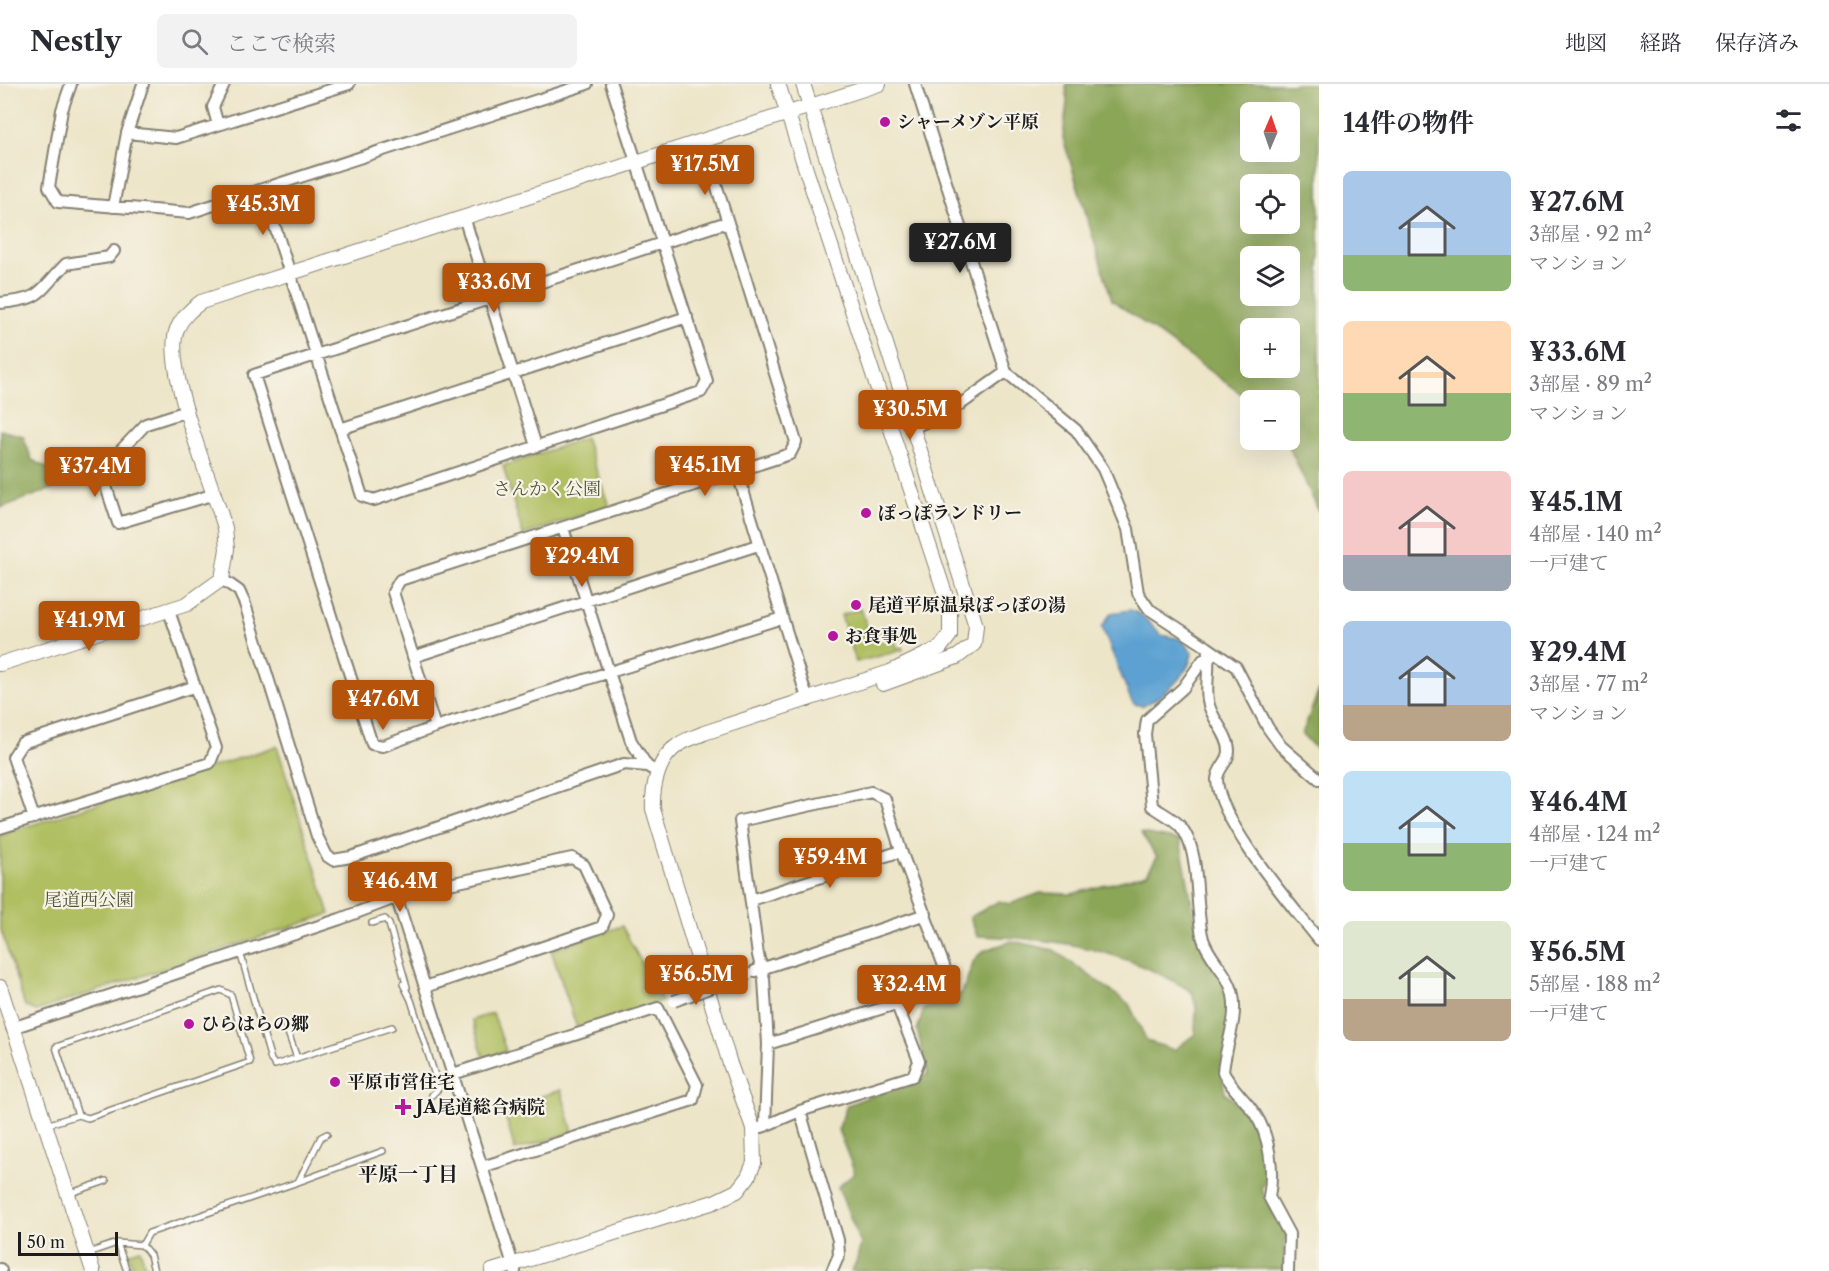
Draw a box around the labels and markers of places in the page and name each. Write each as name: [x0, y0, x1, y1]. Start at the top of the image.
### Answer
place label: シャーメゾン平原: [897, 111, 1039, 133]
marker: シャーメゾン平原: [878, 115, 892, 129]
pin: ¥17.5M: [656, 145, 754, 196]
pin: ¥45.3M: [214, 185, 312, 236]
pin: ¥27.6M: [911, 223, 1009, 274]
pin: ¥33.6M: [445, 263, 543, 314]
pin: ¥30.5M: [861, 390, 959, 441]
pin: ¥45.1M: [656, 446, 754, 497]
pin: ¥37.4M: [46, 447, 144, 498]
place label: ぽっぽランドリー: [878, 502, 1022, 524]
marker: ぽっぽランドリー: [859, 506, 873, 520]
pin: ¥29.4M: [533, 537, 631, 588]
place label: 尾道平原温泉ぽっぽの湯: [868, 594, 1066, 616]
marker: 尾道平原温泉ぽっぽの湯: [849, 598, 863, 612]
pin: ¥41.9M: [40, 601, 138, 652]
place label: お食事処: [845, 625, 917, 647]
marker: お食事処: [826, 629, 840, 643]
pin: ¥47.6M: [334, 680, 432, 731]
pin: ¥59.4M: [781, 838, 879, 889]
pin: ¥46.4M: [351, 862, 449, 913]
pin: ¥56.5M: [647, 955, 745, 1006]
pin: ¥32.4M: [860, 965, 958, 1016]
place label: ひらはらの郷: [201, 1013, 309, 1035]
marker: ひらはらの郷: [182, 1017, 196, 1031]
place label: 平原市営住宅: [347, 1071, 455, 1093]
marker: 平原市営住宅: [328, 1075, 342, 1089]
place label: JA尾道総合病院: [413, 1096, 545, 1118]
marker: JA尾道総合病院: [394, 1098, 412, 1116]

